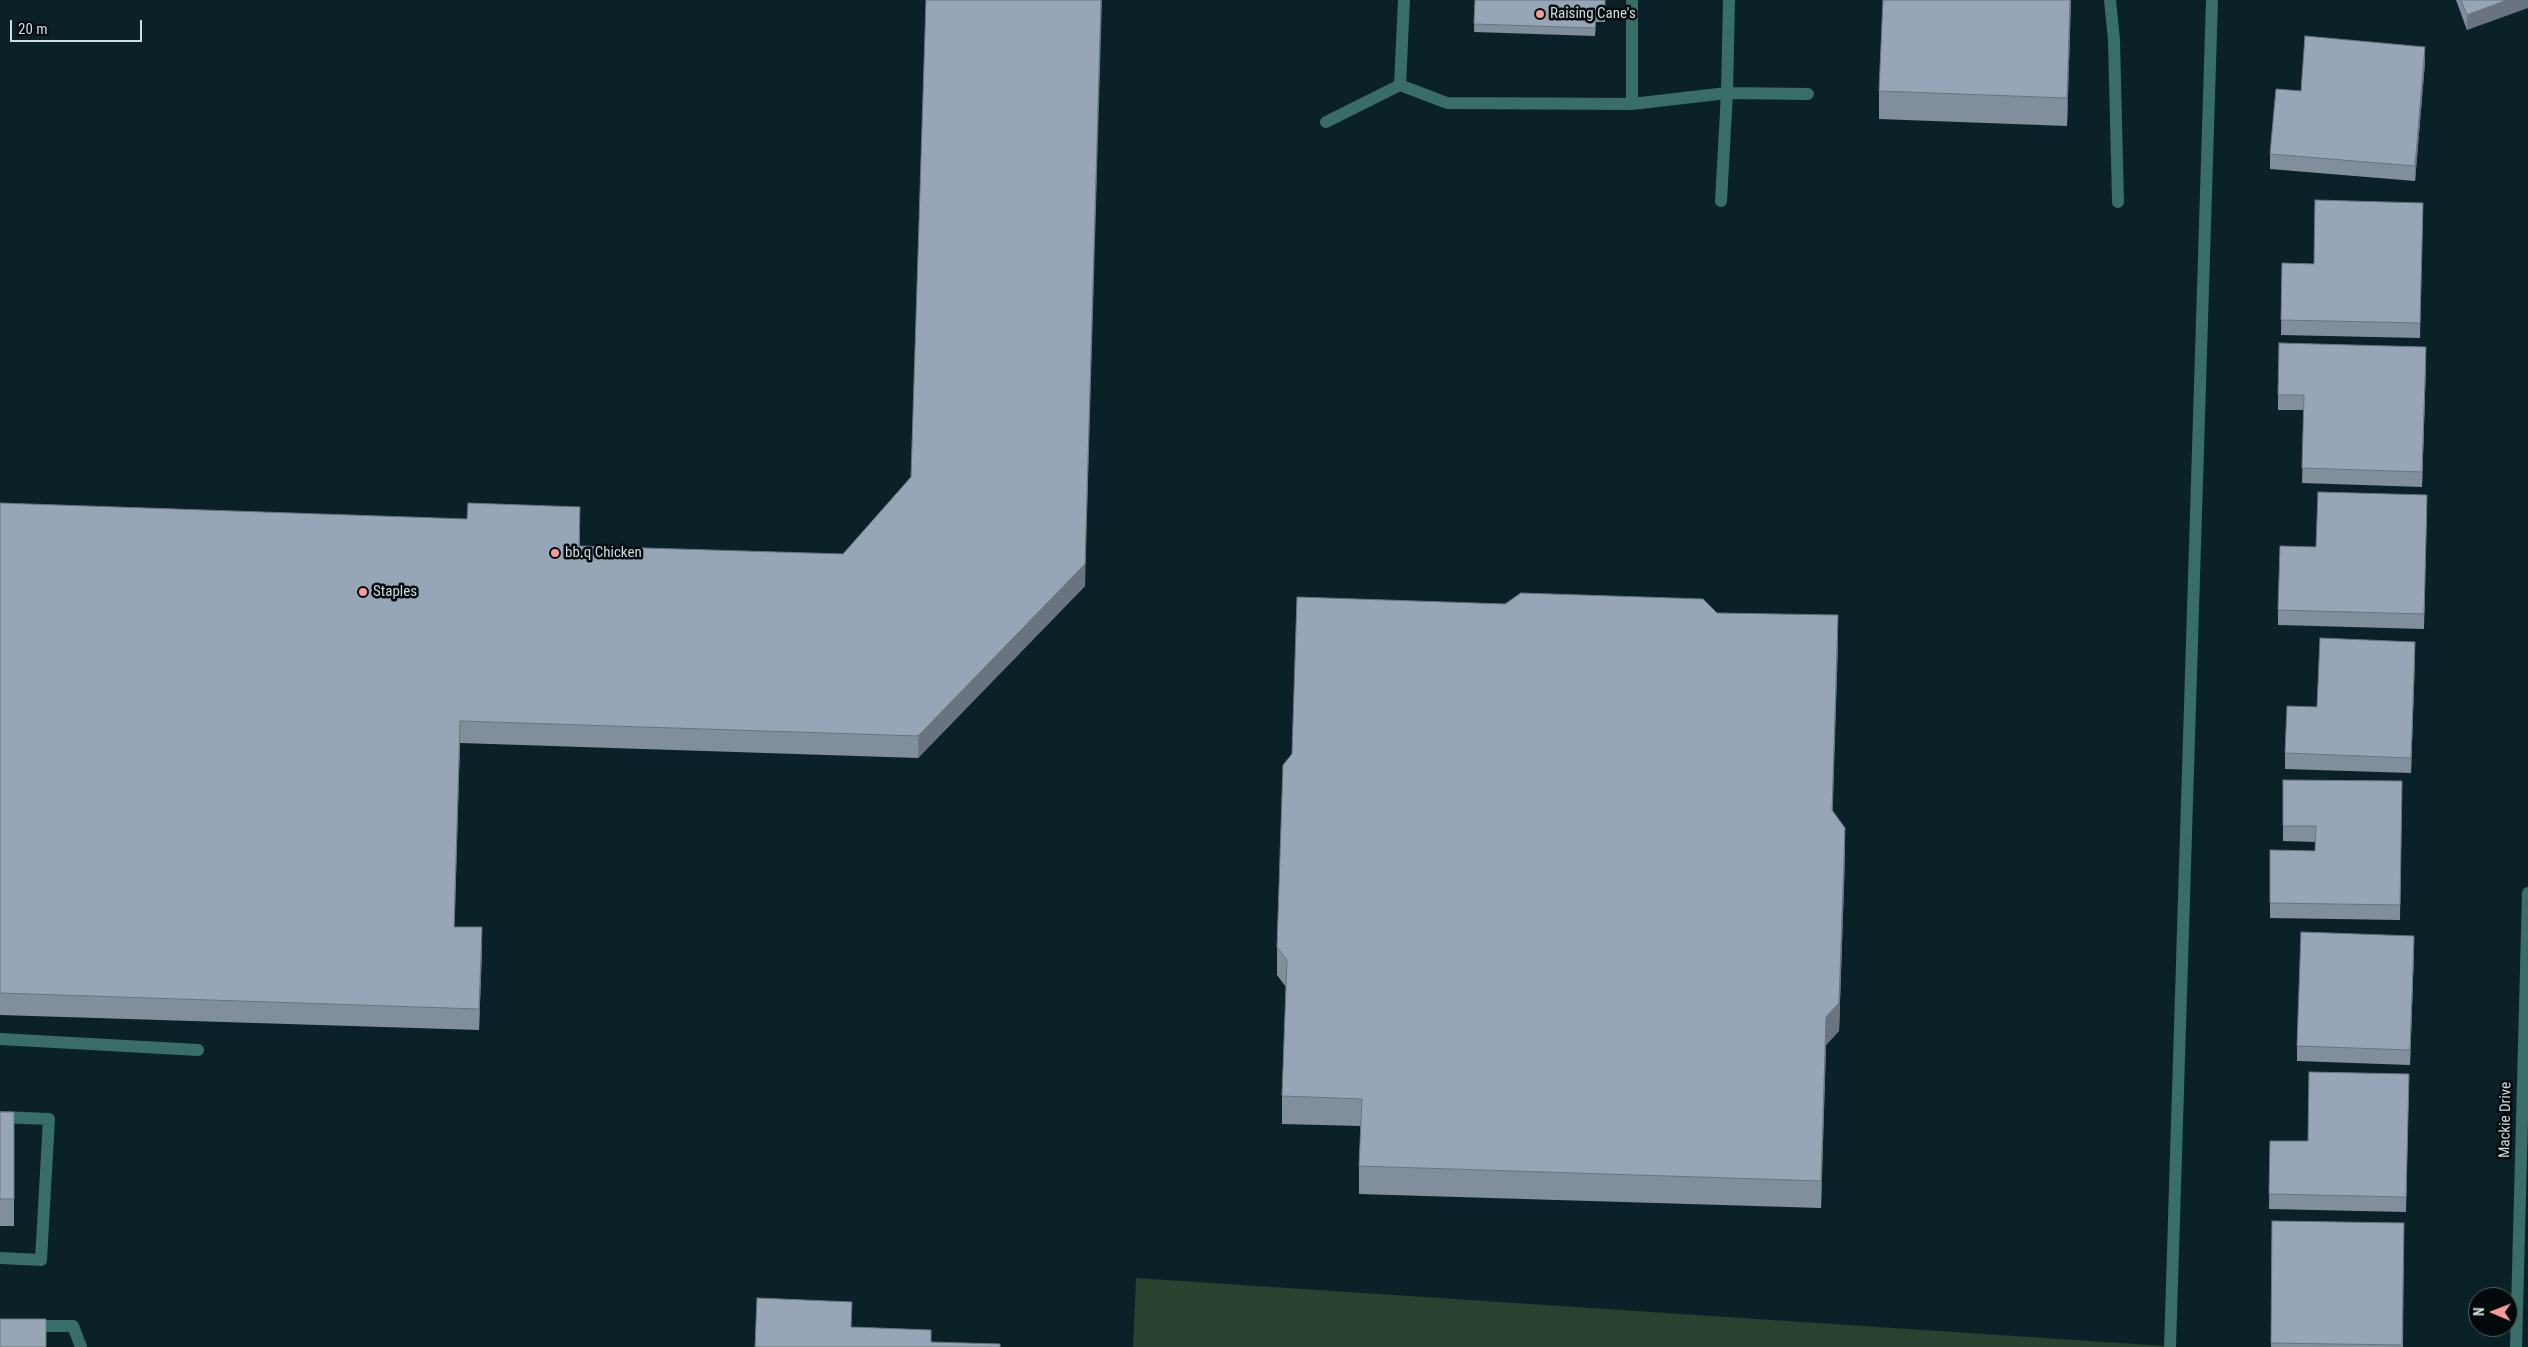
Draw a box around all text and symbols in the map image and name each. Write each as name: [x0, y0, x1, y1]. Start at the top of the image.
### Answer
place label: Raising Cane's: [1550, 5, 1636, 23]
marker: Raising Cane's: [1534, 8, 1546, 20]
scale bar: [12, 10, 145, 42]
text: 20 m: [18, 20, 48, 38]
place label: bb.q Chicken: [565, 544, 642, 562]
marker: bb.q Chicken: [549, 547, 561, 559]
place label: Staples: [373, 583, 417, 601]
marker: Staples: [357, 586, 369, 598]
street label: Mackie Drive: [2496, 1082, 2516, 1158]
north arrow: [2468, 1287, 2518, 1337]
text: N: [2471, 1307, 2487, 1316]

